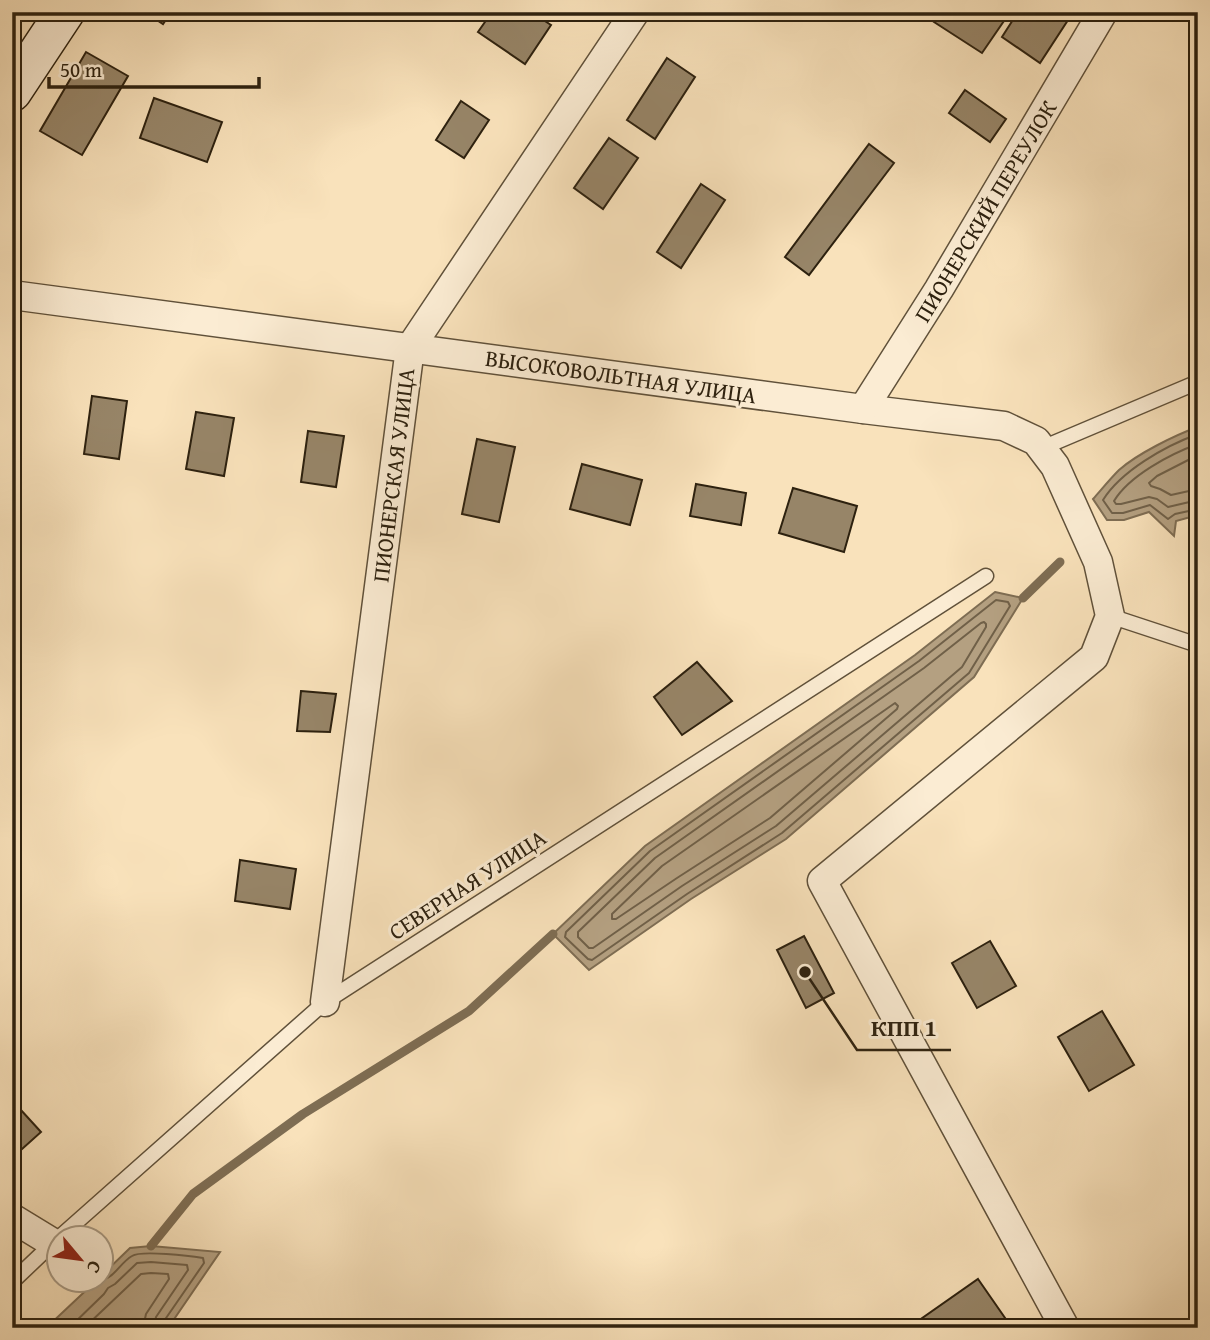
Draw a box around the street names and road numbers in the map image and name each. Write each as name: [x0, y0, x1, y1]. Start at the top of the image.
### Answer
street label: ПИОНЕРСКИЙ ПЕРЕУЛОК: [906, 94, 1064, 328]
street label: ВЫСОКОВОЛЬТНАЯ УЛИЦА: [483, 341, 759, 411]
street label: ПИОНЕРСКАЯ УЛИЦА: [363, 366, 423, 584]
street label: СЕВЕРНАЯ УЛИЦА: [382, 821, 552, 947]

